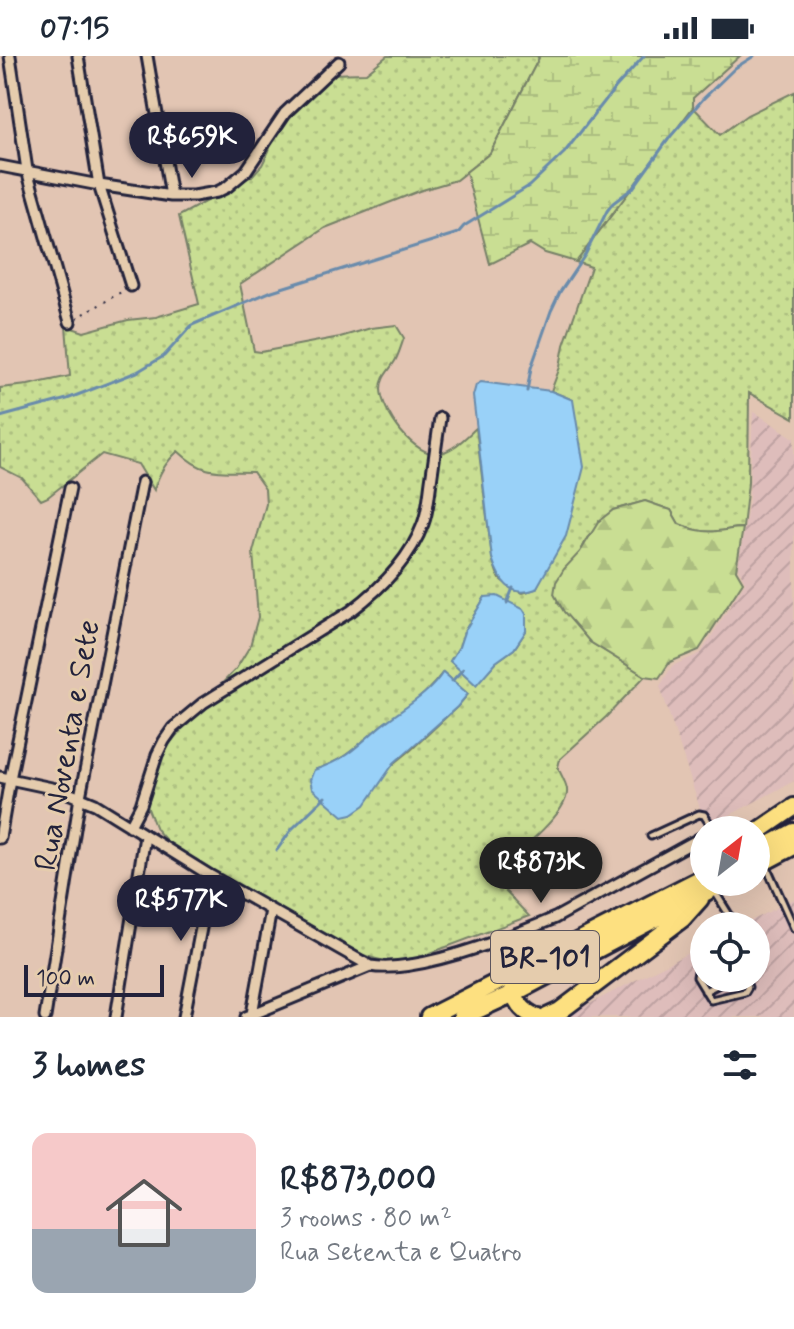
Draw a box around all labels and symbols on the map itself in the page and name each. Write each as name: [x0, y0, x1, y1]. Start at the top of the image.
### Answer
pin: R$659K: [127, 112, 257, 180]
street label: Rua Noventa e Sete: [25, 617, 111, 874]
north arrow: [690, 816, 770, 896]
pin: R$873K: [476, 837, 606, 905]
pin: R$577K: [116, 875, 246, 943]
road number: BR-101: [491, 931, 599, 983]
scale bar: [24, 961, 164, 997]

